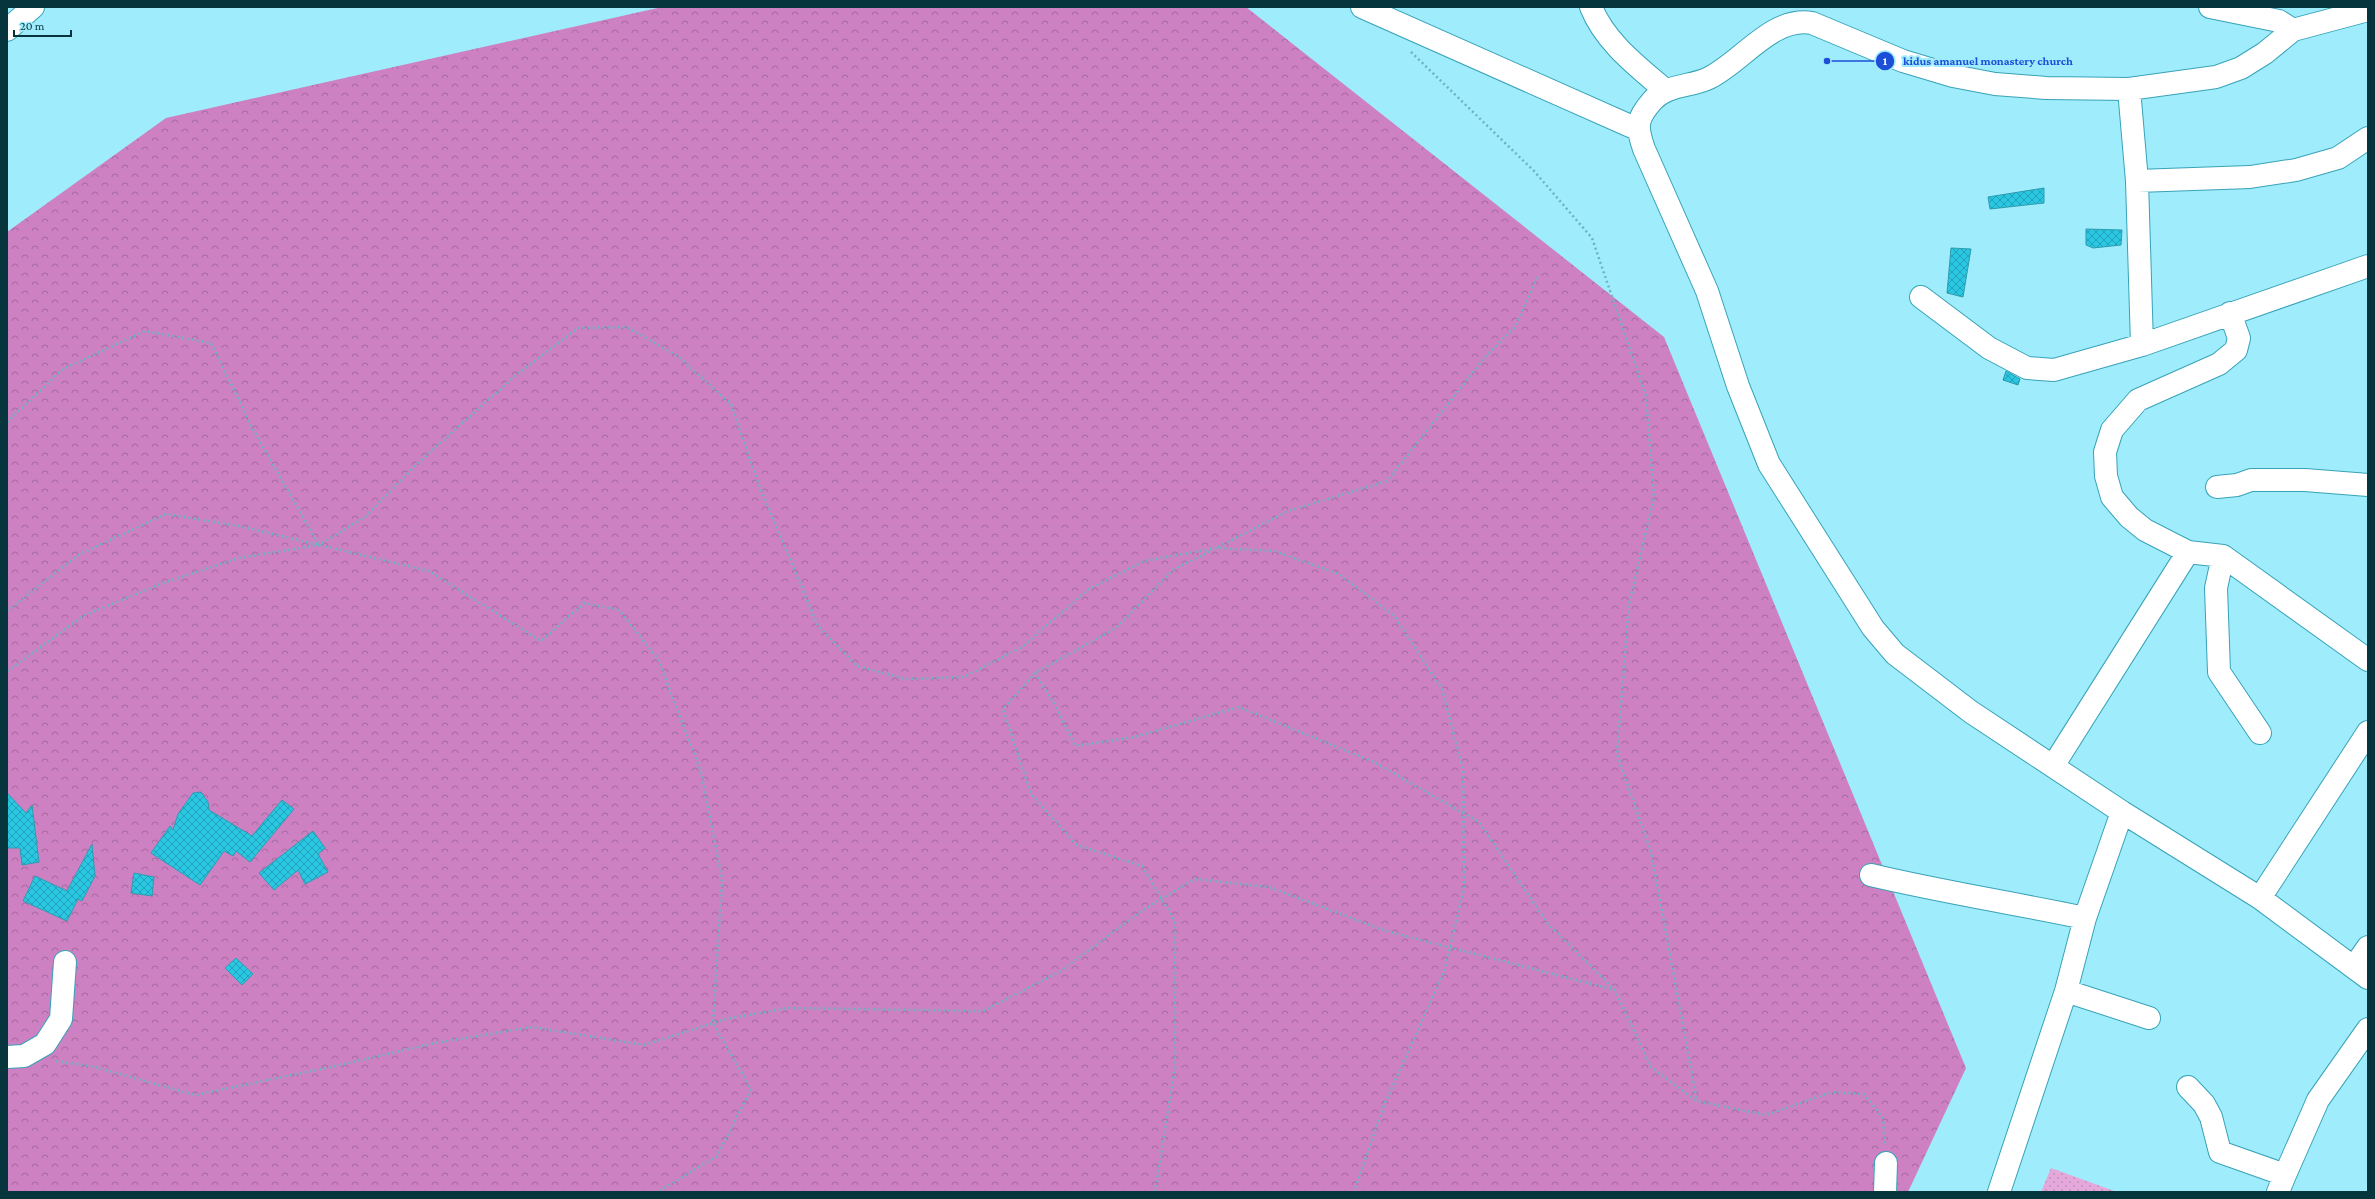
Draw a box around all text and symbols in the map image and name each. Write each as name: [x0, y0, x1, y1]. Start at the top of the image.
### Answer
scale bar: [14, 12, 71, 38]
text: 20 m: [20, 19, 45, 33]
callout: kidus amanuel monastery church: [1875, 49, 2081, 73]
text: 1: [1883, 54, 1888, 68]
text: kidus amanuel monastery church: [1903, 54, 2073, 68]

